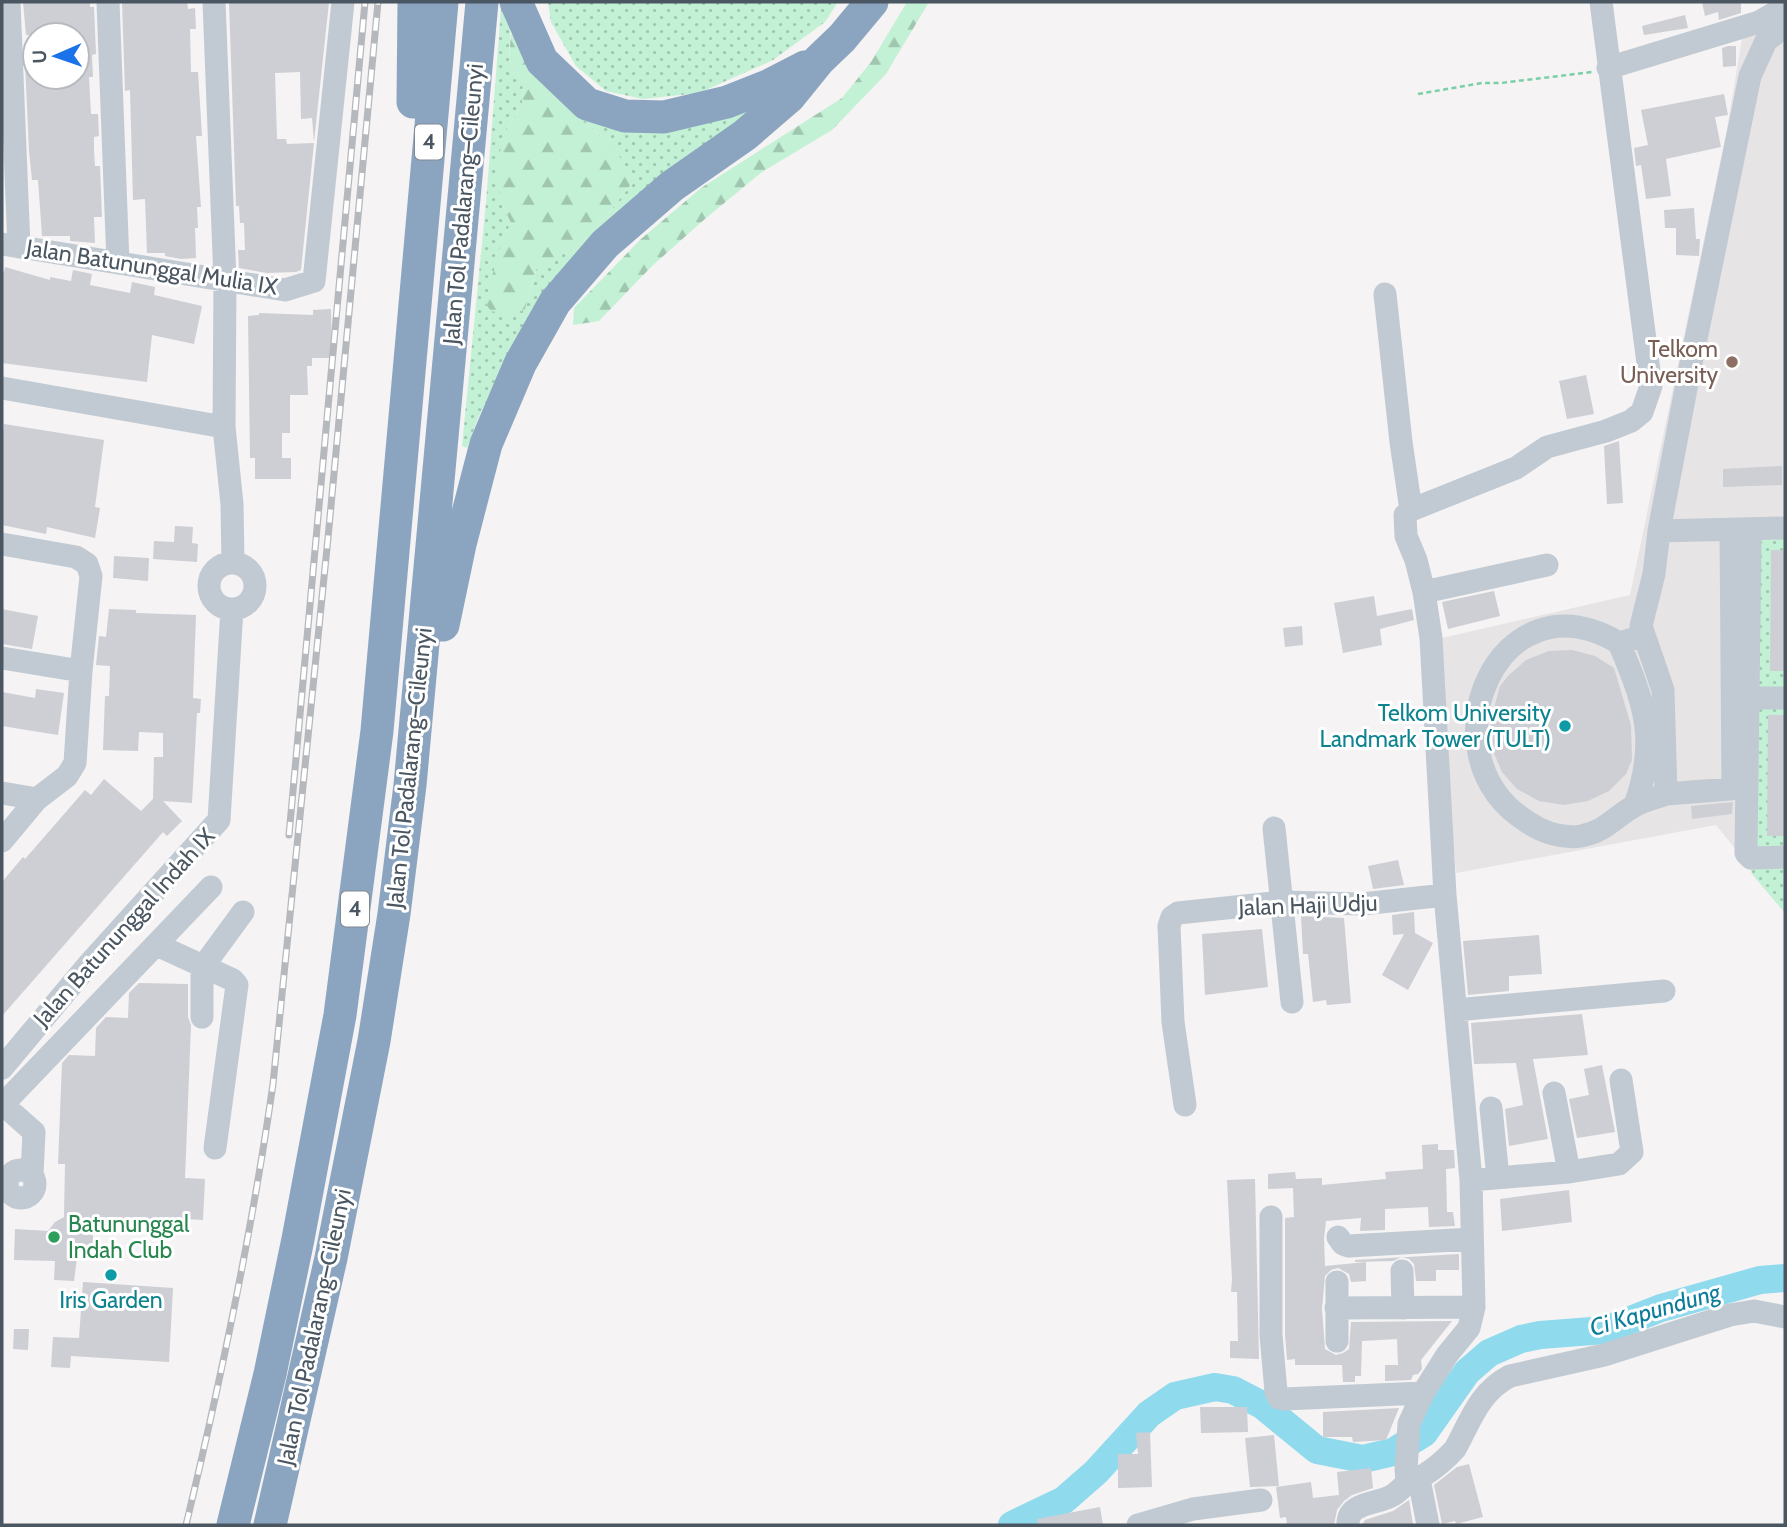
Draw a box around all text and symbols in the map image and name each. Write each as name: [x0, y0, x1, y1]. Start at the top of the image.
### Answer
north arrow: [21, 21, 91, 91]
text: U: [28, 49, 51, 64]
street label: Jalan Tol Padalarang–Cileunyi: [437, 62, 489, 347]
road number: 4: [415, 124, 443, 160]
street label: Jalan Batununggal Mulia IX: [23, 233, 280, 301]
place label: Telkom University: [1620, 335, 1718, 389]
marker: Telkom University: [1724, 354, 1740, 370]
street label: Jalan Tol Padalarang–Cileunyi: [380, 626, 438, 911]
place label: Telkom University Landmark Tower (TULT): [1320, 699, 1551, 753]
marker: Telkom University Landmark Tower (TULT): [1557, 718, 1573, 734]
street label: Jalan Batununggal Indah IX: [27, 822, 221, 1033]
street label: Jalan Haji Udju: [1237, 889, 1378, 921]
road number: 4: [341, 892, 369, 926]
street label: Jalan Tol Padalarang–Cileunyi: [271, 1186, 357, 1469]
place label: Batununggal Indah Club: [68, 1210, 190, 1264]
marker: Batununggal Indah Club: [46, 1229, 62, 1245]
marker: Iris Garden: [103, 1267, 119, 1283]
water label: Ci Kapundung: [1586, 1277, 1724, 1342]
place label: Iris Garden: [59, 1286, 163, 1314]

